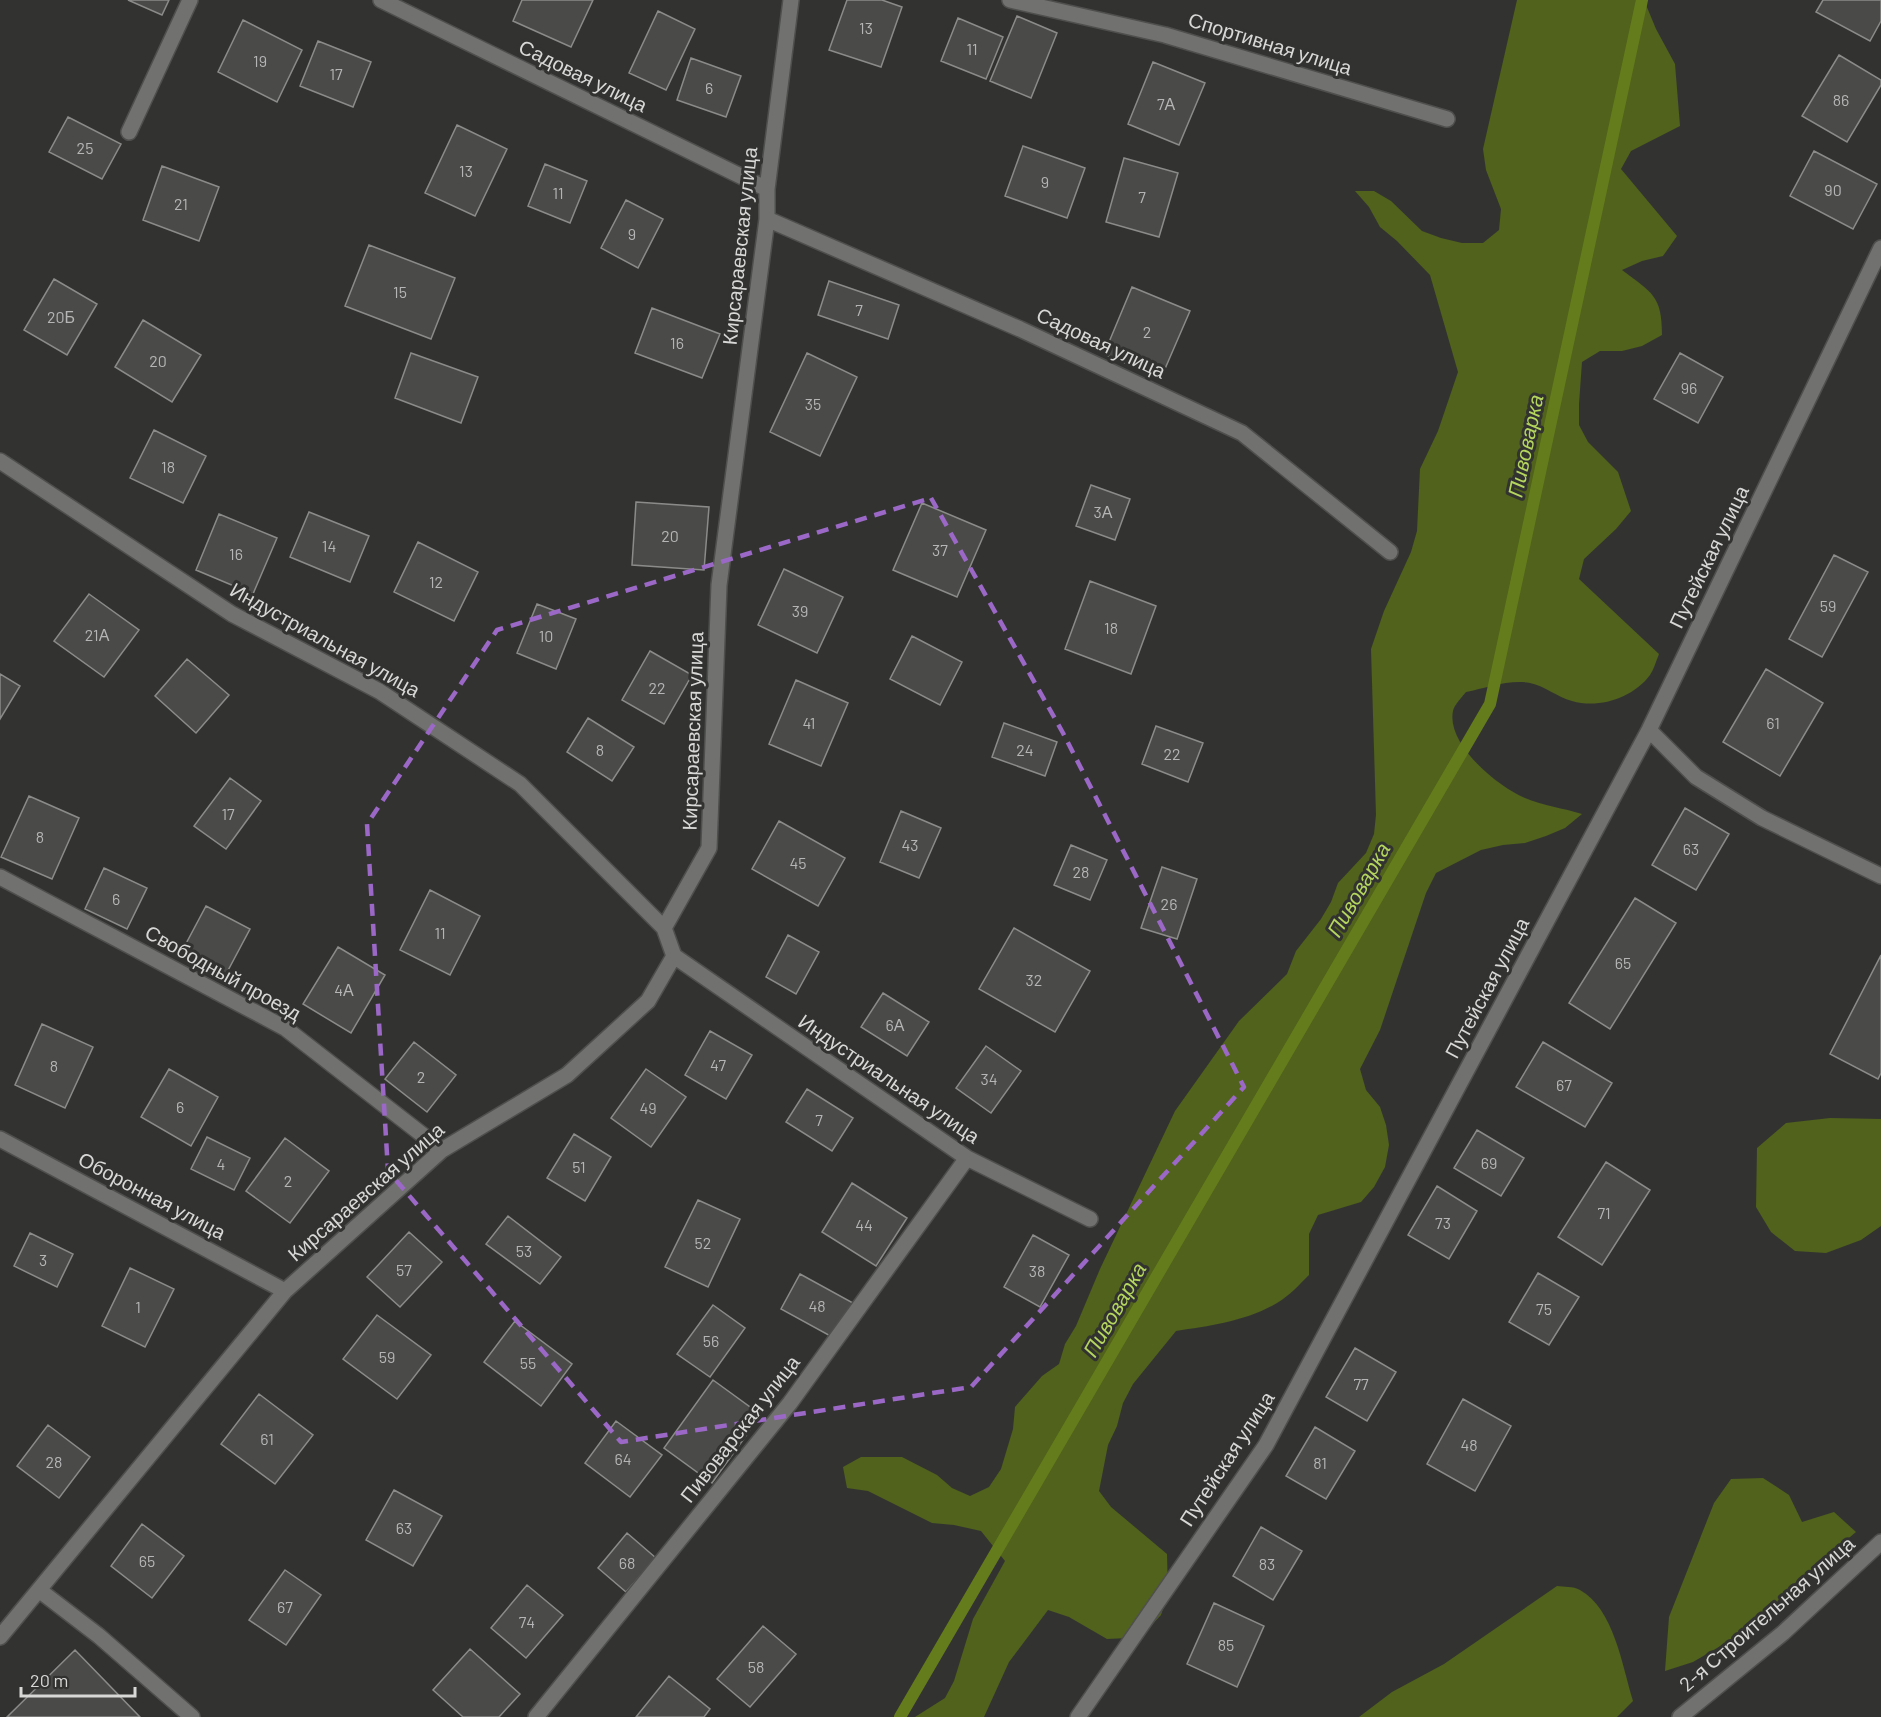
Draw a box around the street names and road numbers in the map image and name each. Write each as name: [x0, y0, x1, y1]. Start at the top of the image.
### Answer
street label: Спортивная улица: [1185, 7, 1356, 80]
street label: Садовая улица: [515, 34, 652, 117]
street label: Кирсараевская улица: [717, 145, 761, 346]
street label: Садовая улица: [1033, 302, 1171, 383]
street label: Путейская улица: [1663, 481, 1753, 632]
street label: Индустриальная улица: [226, 577, 425, 702]
street label: Кирсараевская улица: [677, 630, 707, 831]
street label: Путейская улица: [1439, 912, 1534, 1062]
street label: Свободный проезд: [141, 919, 306, 1025]
street label: Индустриальная улица: [794, 1009, 985, 1148]
street label: Кирсараевская улица: [282, 1116, 449, 1266]
street label: Оборонная улица: [75, 1146, 231, 1244]
street label: Пивоварская улица: [674, 1349, 805, 1507]
street label: Путейская улица: [1174, 1386, 1279, 1530]
street label: 2-я Строительная улица: [1674, 1530, 1859, 1696]

